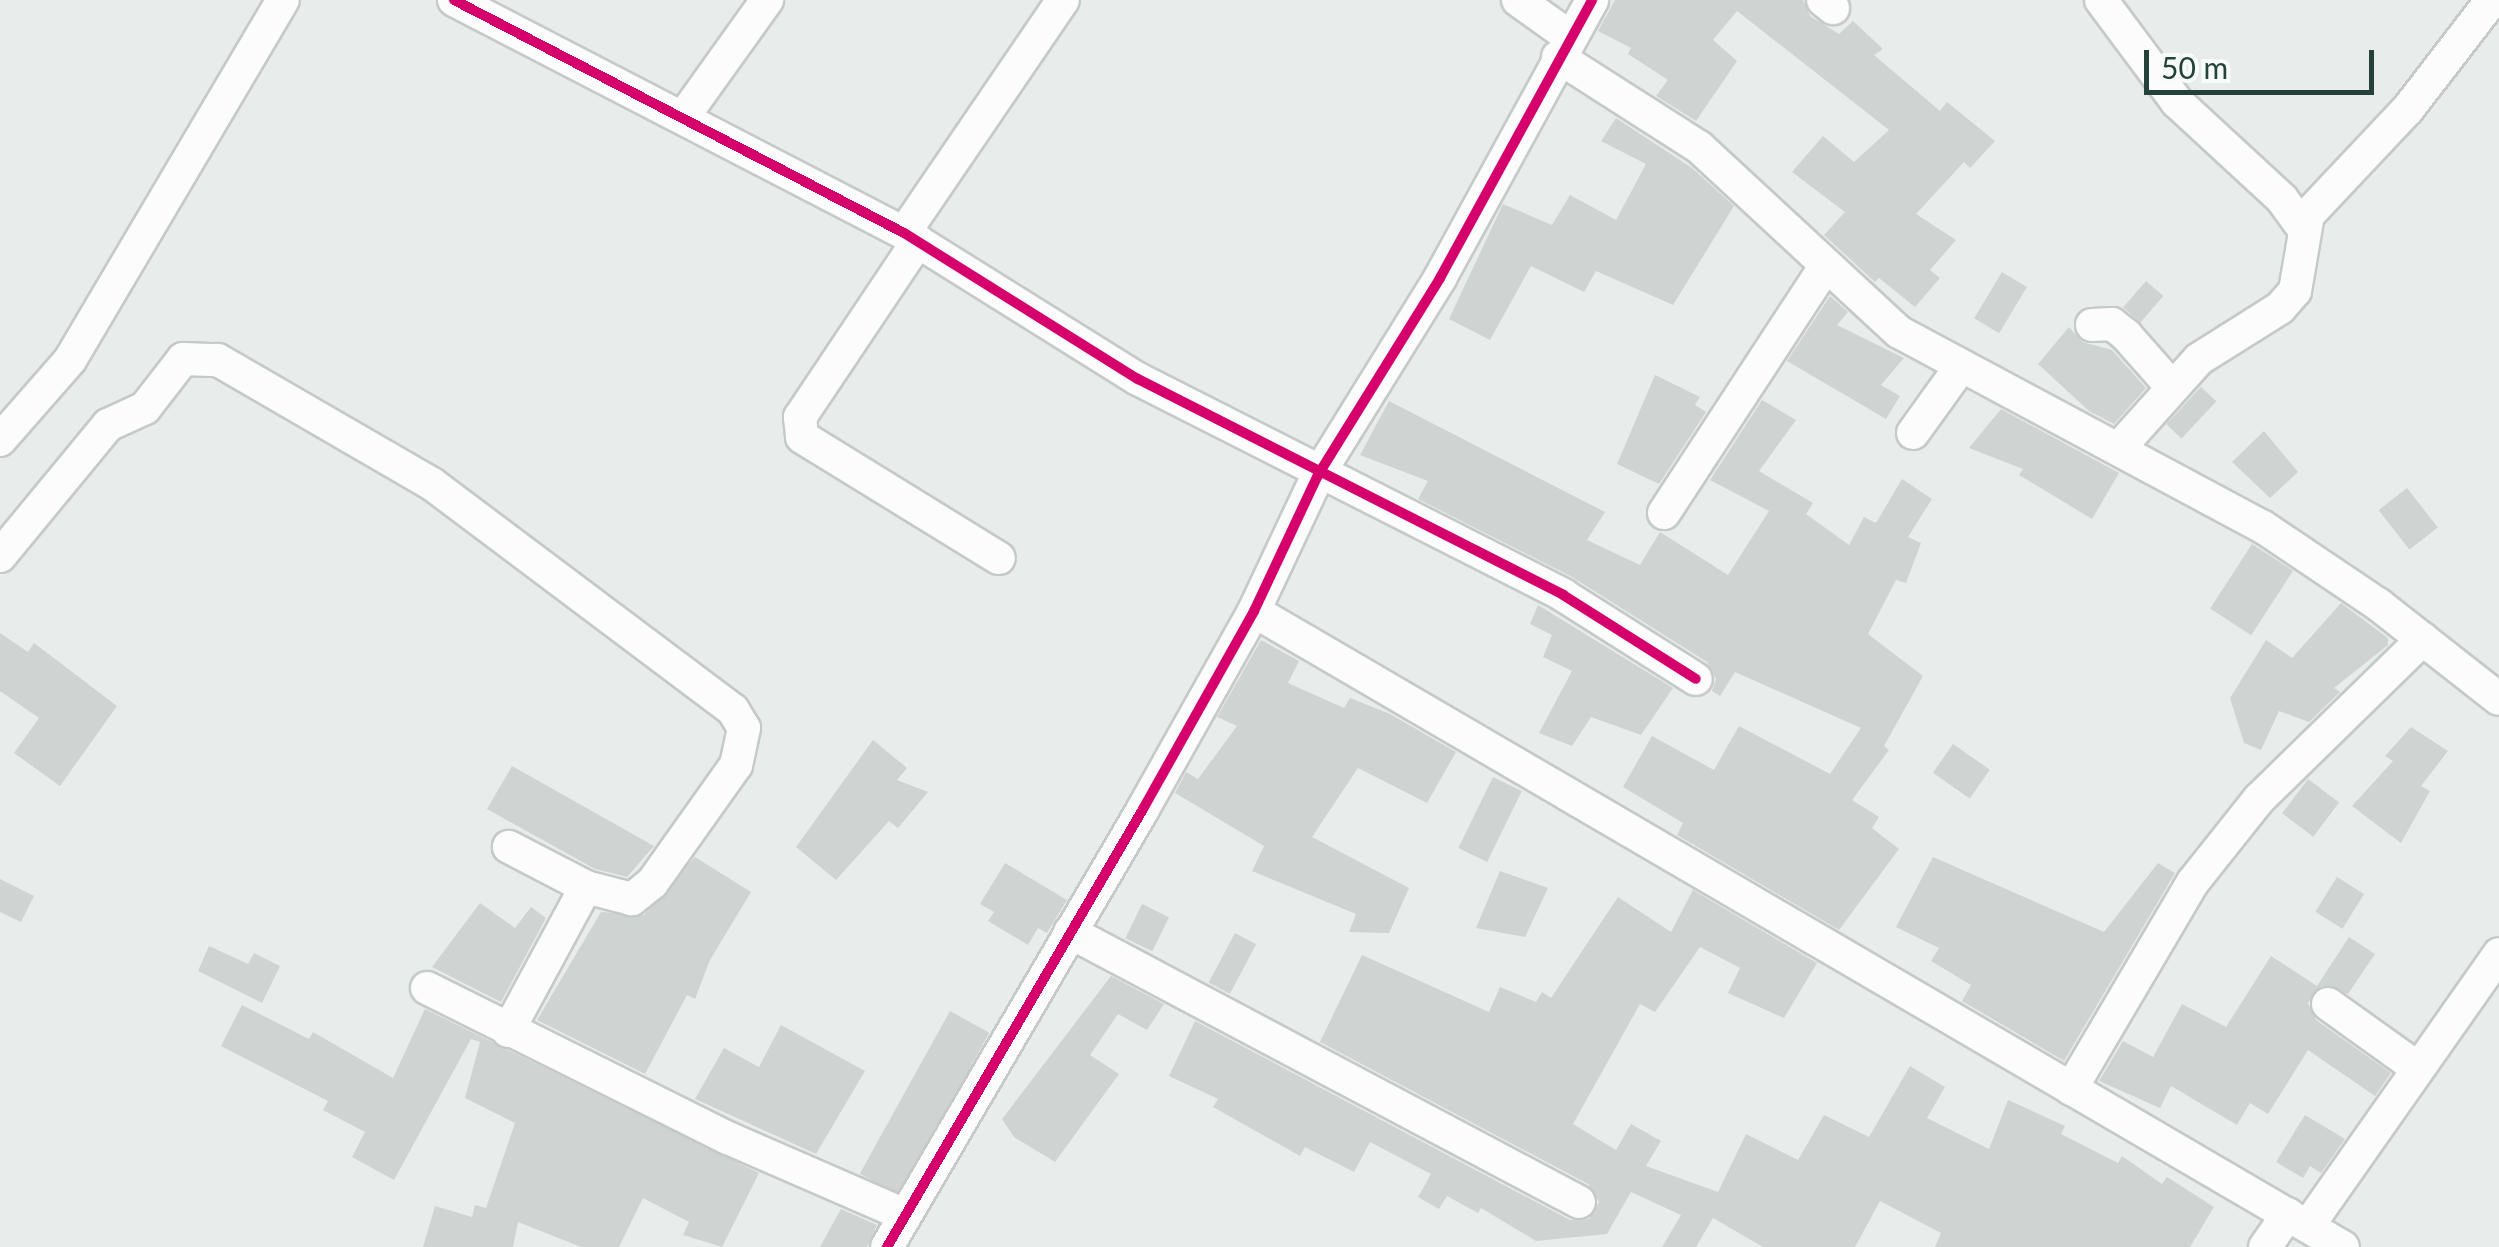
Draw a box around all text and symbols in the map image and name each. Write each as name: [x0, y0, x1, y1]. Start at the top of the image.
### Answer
scale bar: [2149, 30, 2379, 92]
text: 50 m: [2161, 49, 2228, 85]

